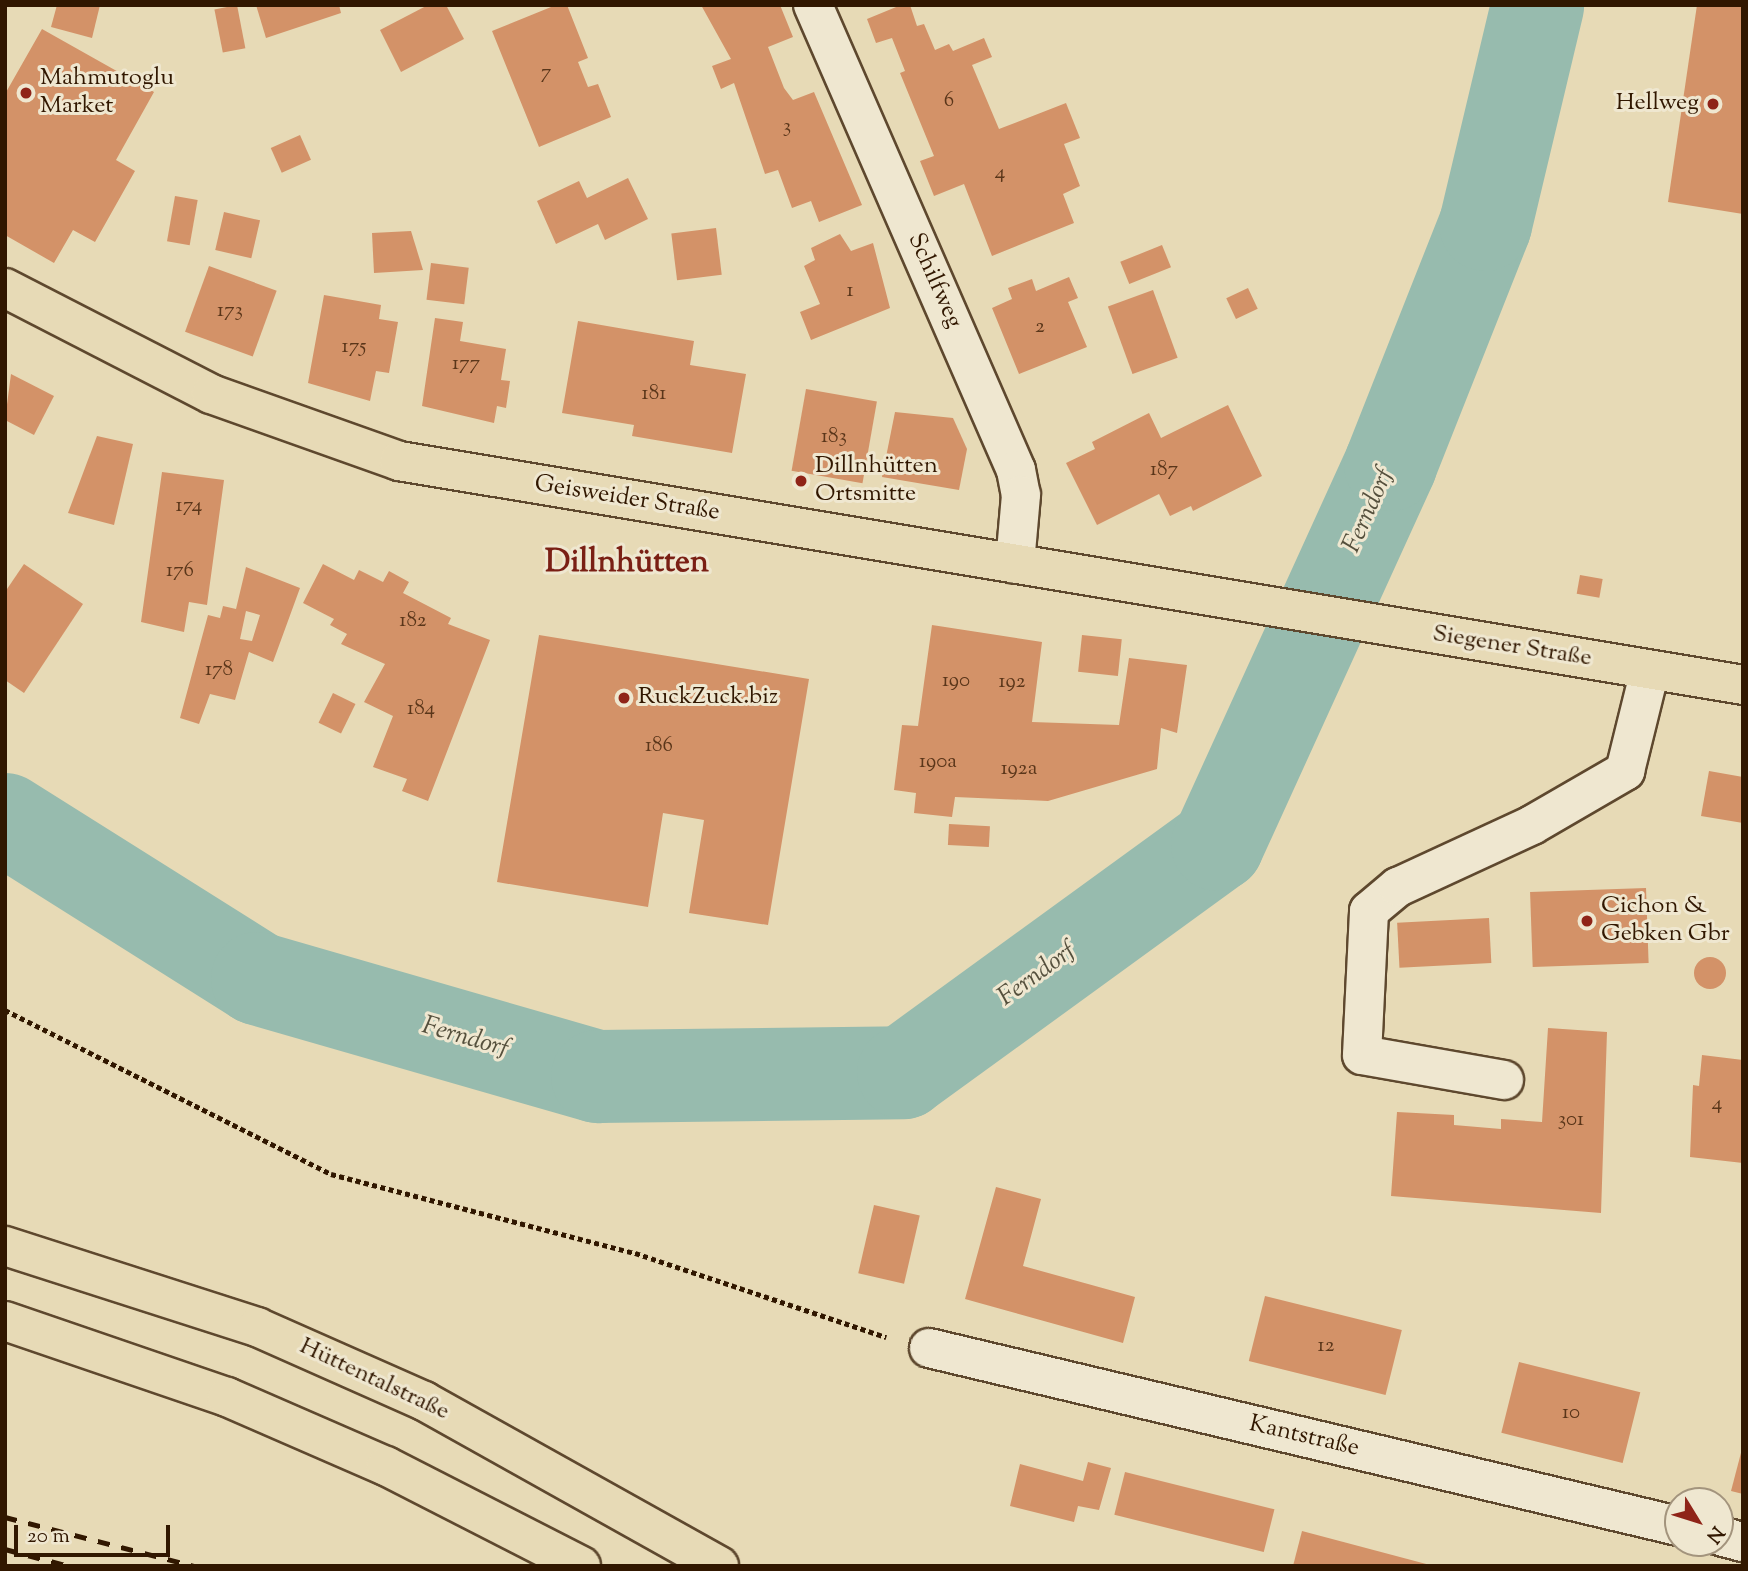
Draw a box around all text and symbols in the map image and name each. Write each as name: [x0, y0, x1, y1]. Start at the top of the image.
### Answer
house number: 7: [541, 60, 551, 86]
place label: Mahmutoglu Market: [40, 65, 174, 121]
marker: Mahmutoglu Market: [18, 85, 34, 101]
house number: 6: [944, 88, 954, 114]
place label: Hellweg: [1616, 90, 1699, 118]
marker: Hellweg: [1705, 96, 1721, 112]
house number: 3: [783, 114, 791, 140]
house number: 4: [995, 160, 1005, 186]
street label: Schilfweg: [900, 229, 968, 333]
house number: 1: [846, 278, 854, 304]
house number: 173: [217, 298, 243, 324]
house number: 2: [1035, 314, 1045, 340]
house number: 175: [342, 334, 366, 360]
house number: 177: [452, 351, 480, 377]
house number: 181: [642, 381, 666, 407]
house number: 183: [821, 424, 847, 450]
place label: Dillnhütten Ortsmitte: [815, 453, 938, 509]
house number: 187: [1150, 457, 1178, 483]
water label: Ferndorf: [1337, 464, 1401, 558]
street label: Geisweider Straße: [532, 470, 722, 528]
marker: Dillnhütten Ortsmitte: [793, 473, 809, 489]
house number: 174: [176, 493, 202, 519]
district label: Dillnhütten: [545, 544, 709, 582]
house number: 176: [166, 558, 194, 584]
house number: 182: [399, 608, 427, 634]
street label: Siegener Straße: [1430, 620, 1594, 674]
house number: 178: [205, 657, 233, 683]
house number: 190: [942, 668, 970, 694]
house number: 192: [999, 669, 1025, 695]
place label: RuckZuck.biz: [638, 684, 778, 712]
marker: RuckZuck.biz: [616, 690, 632, 706]
house number: 184: [407, 696, 435, 722]
house number: 186: [645, 733, 673, 759]
house number: 190a: [919, 749, 957, 775]
house number: 192a: [1001, 756, 1037, 782]
place label: Cichon & Gebken Gbr: [1601, 893, 1730, 949]
marker: Cichon & Gebken Gbr: [1579, 913, 1595, 929]
water label: Ferndorf: [992, 936, 1082, 1014]
water label: Ferndorf: [418, 1011, 512, 1065]
house number: 4: [1712, 1091, 1722, 1117]
house number: 301: [1558, 1107, 1584, 1133]
street label: Hüttentalstraße: [295, 1333, 453, 1427]
house number: 12: [1318, 1333, 1334, 1359]
house number: 10: [1562, 1400, 1580, 1426]
street label: Kantstraße: [1246, 1410, 1362, 1464]
north arrow: [1664, 1487, 1734, 1557]
scale bar: [18, 1512, 173, 1556]
text: N: [1699, 1520, 1730, 1548]
text: 20 m: [27, 1522, 70, 1552]

